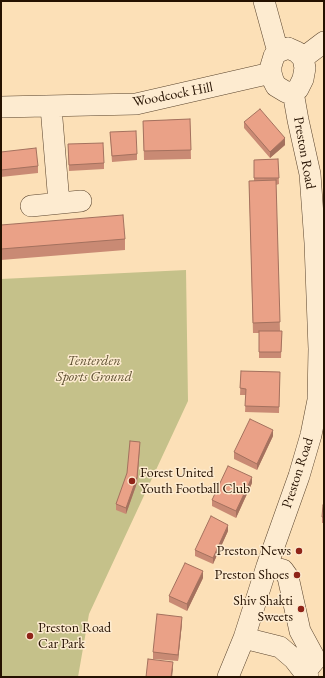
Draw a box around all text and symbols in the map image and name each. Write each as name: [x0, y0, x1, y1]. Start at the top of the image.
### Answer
street label: Woodcock Hill: [132, 79, 214, 111]
street label: Preston Road: [289, 115, 319, 191]
park label: Tenterden Sports Ground: [56, 353, 132, 386]
street label: Preston Road: [279, 436, 317, 510]
place label: Forest United Youth Football Club: [140, 465, 250, 498]
marker: Forest United Youth Football Club: [127, 476, 137, 486]
place label: Preston News: [216, 543, 291, 559]
marker: Preston News: [294, 546, 304, 556]
place label: Preston Shoes: [214, 567, 289, 583]
marker: Preston Shoes: [292, 570, 302, 580]
place label: Shiv Shakti Sweets: [233, 593, 293, 626]
marker: Shiv Shakti Sweets: [296, 604, 306, 614]
place label: Preston Road Car Park: [38, 620, 111, 652]
marker: Preston Road Car Park: [25, 631, 35, 641]

